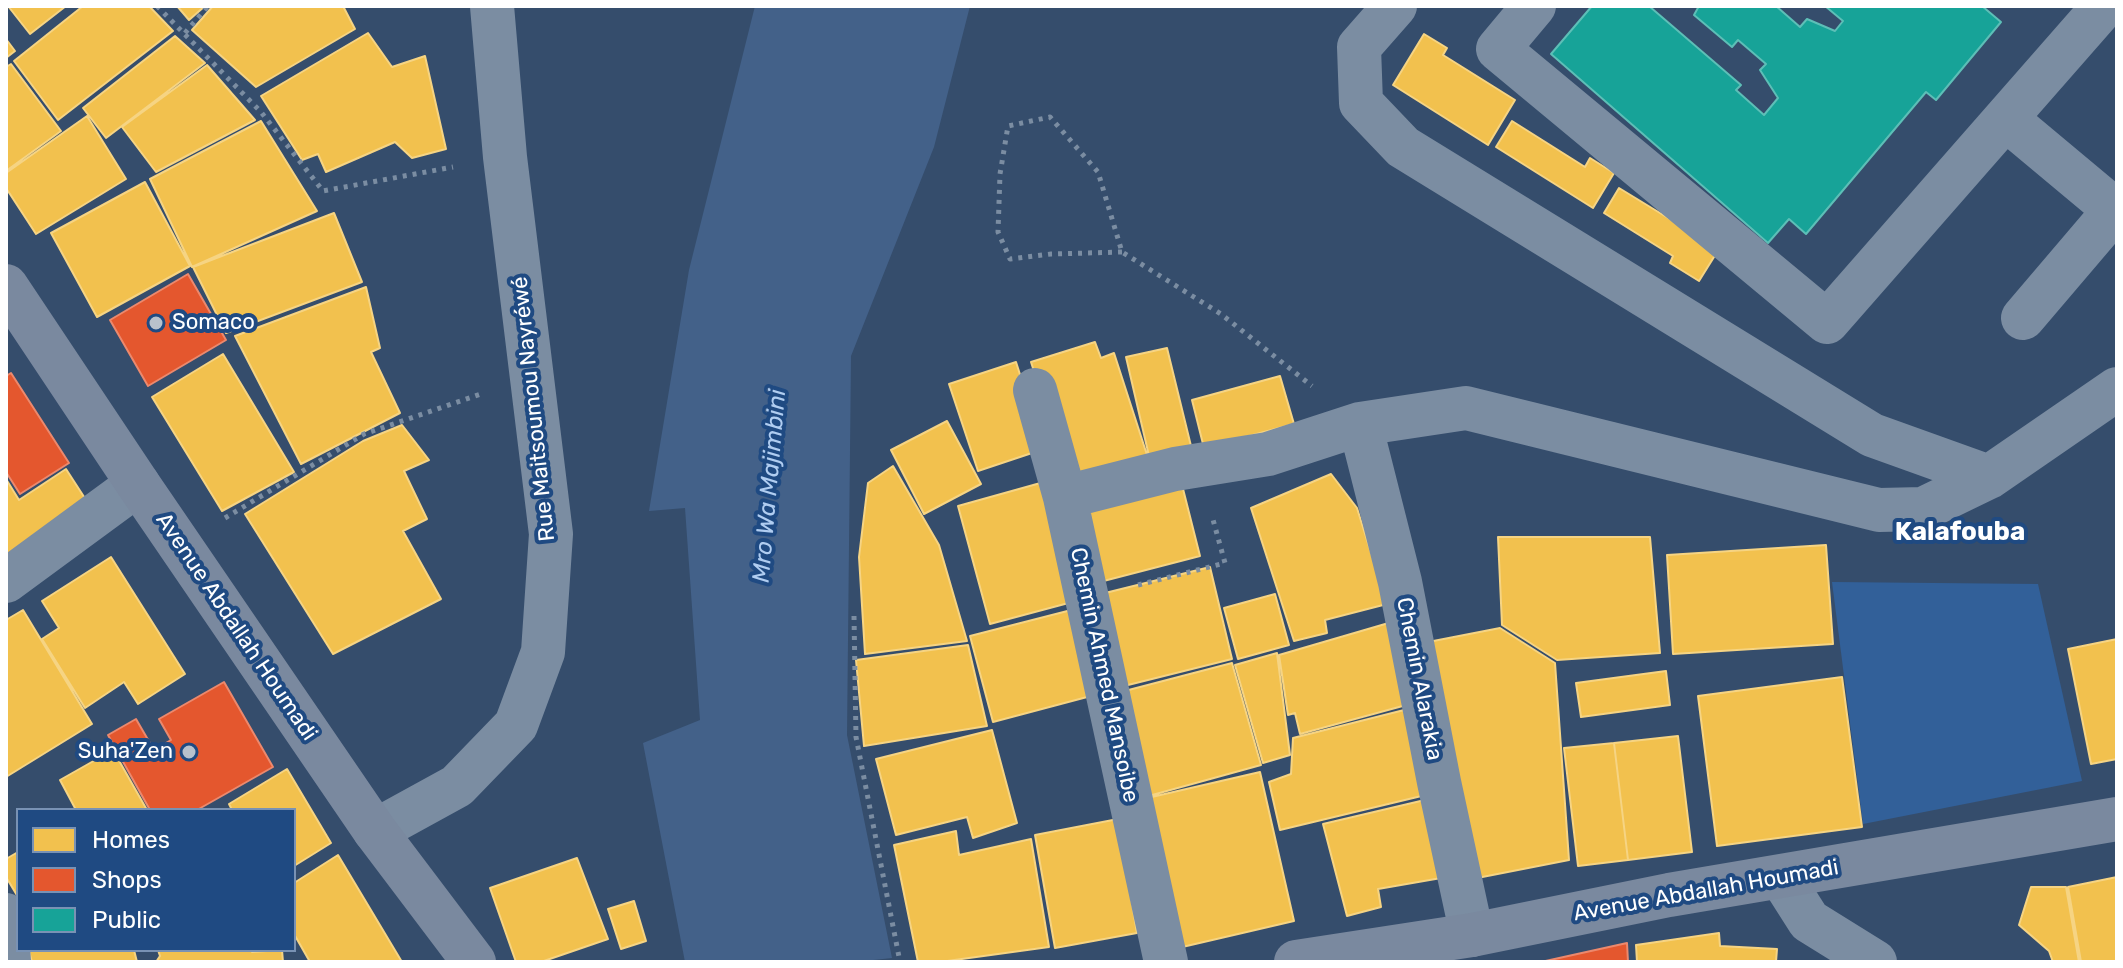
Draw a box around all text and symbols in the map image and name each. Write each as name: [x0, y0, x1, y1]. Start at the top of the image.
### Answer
street label: Rue Maitsoumou Nayréwé: [507, 275, 561, 543]
place label: Somaco: [172, 310, 255, 336]
marker: Somaco: [147, 314, 165, 332]
water label: Mro Wa Majimbini: [747, 388, 793, 584]
street label: Avenue Abdallah Houmadi: [150, 508, 322, 746]
district label: Kalafouba: [1895, 516, 2025, 548]
street label: Chemin Ahmed Mansoibe: [1064, 545, 1144, 805]
street label: Chemin Alarakia: [1390, 595, 1448, 763]
place label: Suha'Zen: [78, 739, 173, 765]
marker: Suha'Zen: [180, 743, 198, 761]
legend: [16, 808, 296, 952]
text: Homes: [92, 826, 170, 854]
street label: Avenue Abdallah Houmadi: [1571, 855, 1841, 927]
text: Shops: [92, 866, 162, 894]
text: Public: [92, 906, 161, 934]

